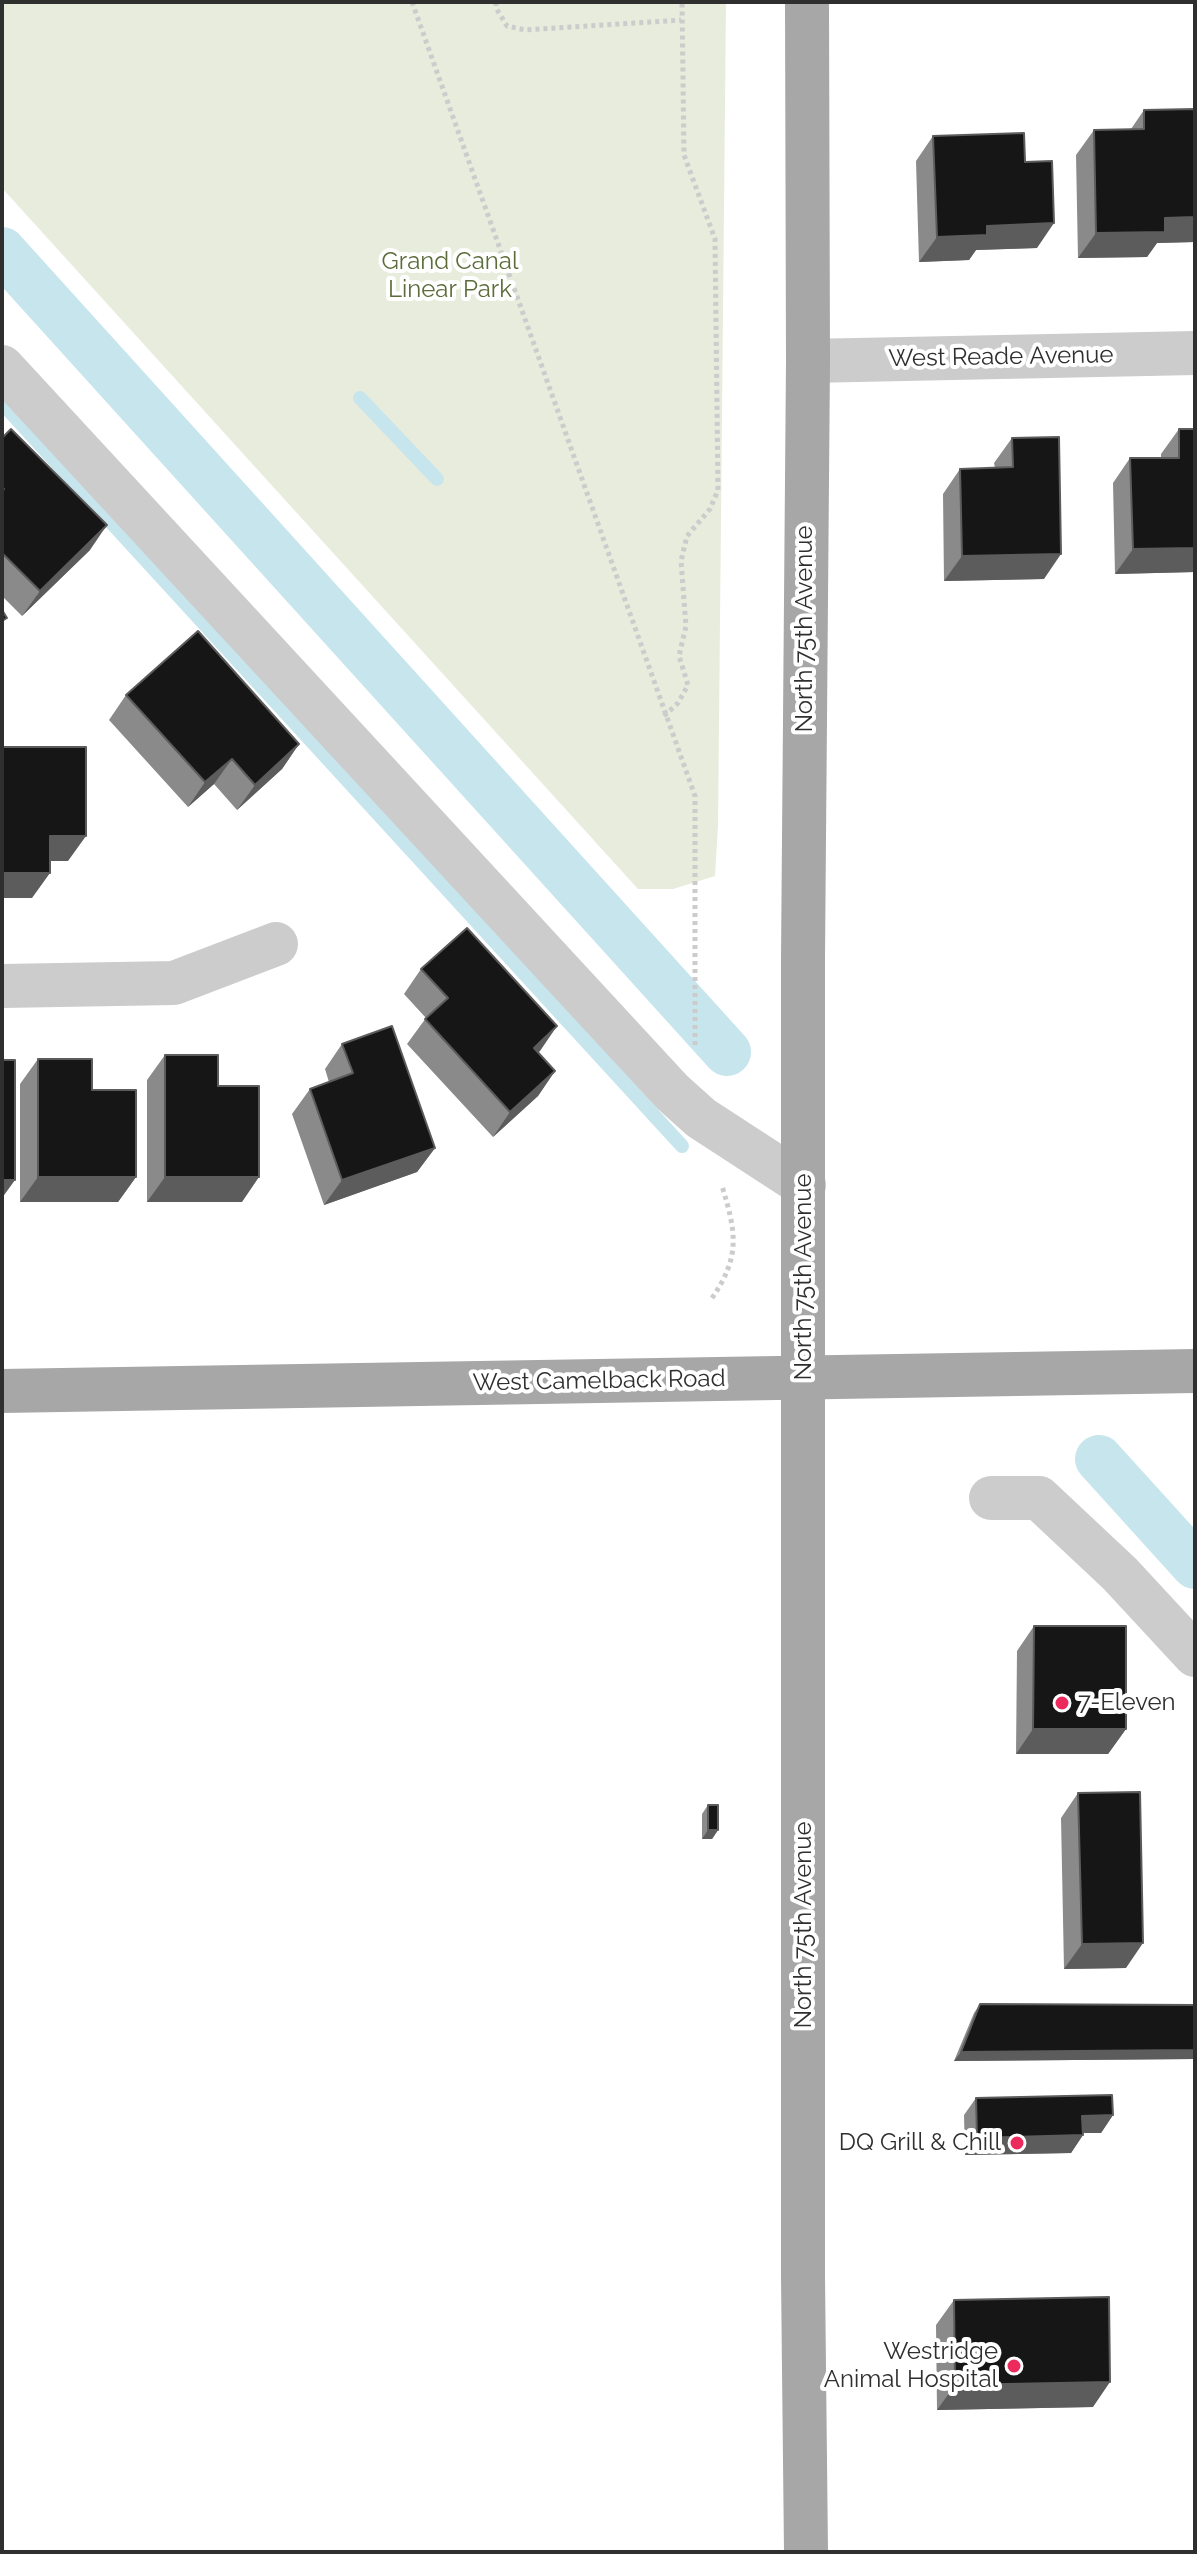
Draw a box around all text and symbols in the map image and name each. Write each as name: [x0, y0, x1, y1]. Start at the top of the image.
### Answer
park label: Grand Canal Linear Park: [382, 248, 518, 304]
street label: West Reade Avenue: [888, 341, 1114, 373]
street label: North 75th Avenue: [791, 525, 819, 733]
street label: North 75th Avenue: [790, 1173, 818, 1381]
street label: West Camelback Road: [472, 1364, 726, 1398]
place label: 7-Eleven: [1078, 1689, 1176, 1717]
marker: 7-Eleven: [1053, 1694, 1071, 1712]
street label: North 75th Avenue: [790, 1821, 818, 2029]
place label: DQ Grill & Chill: [839, 2129, 1001, 2157]
marker: DQ Grill & Chill: [1008, 2134, 1026, 2152]
place label: Westridge Animal Hospital: [824, 2338, 998, 2394]
marker: Westridge Animal Hospital: [1005, 2357, 1023, 2375]

